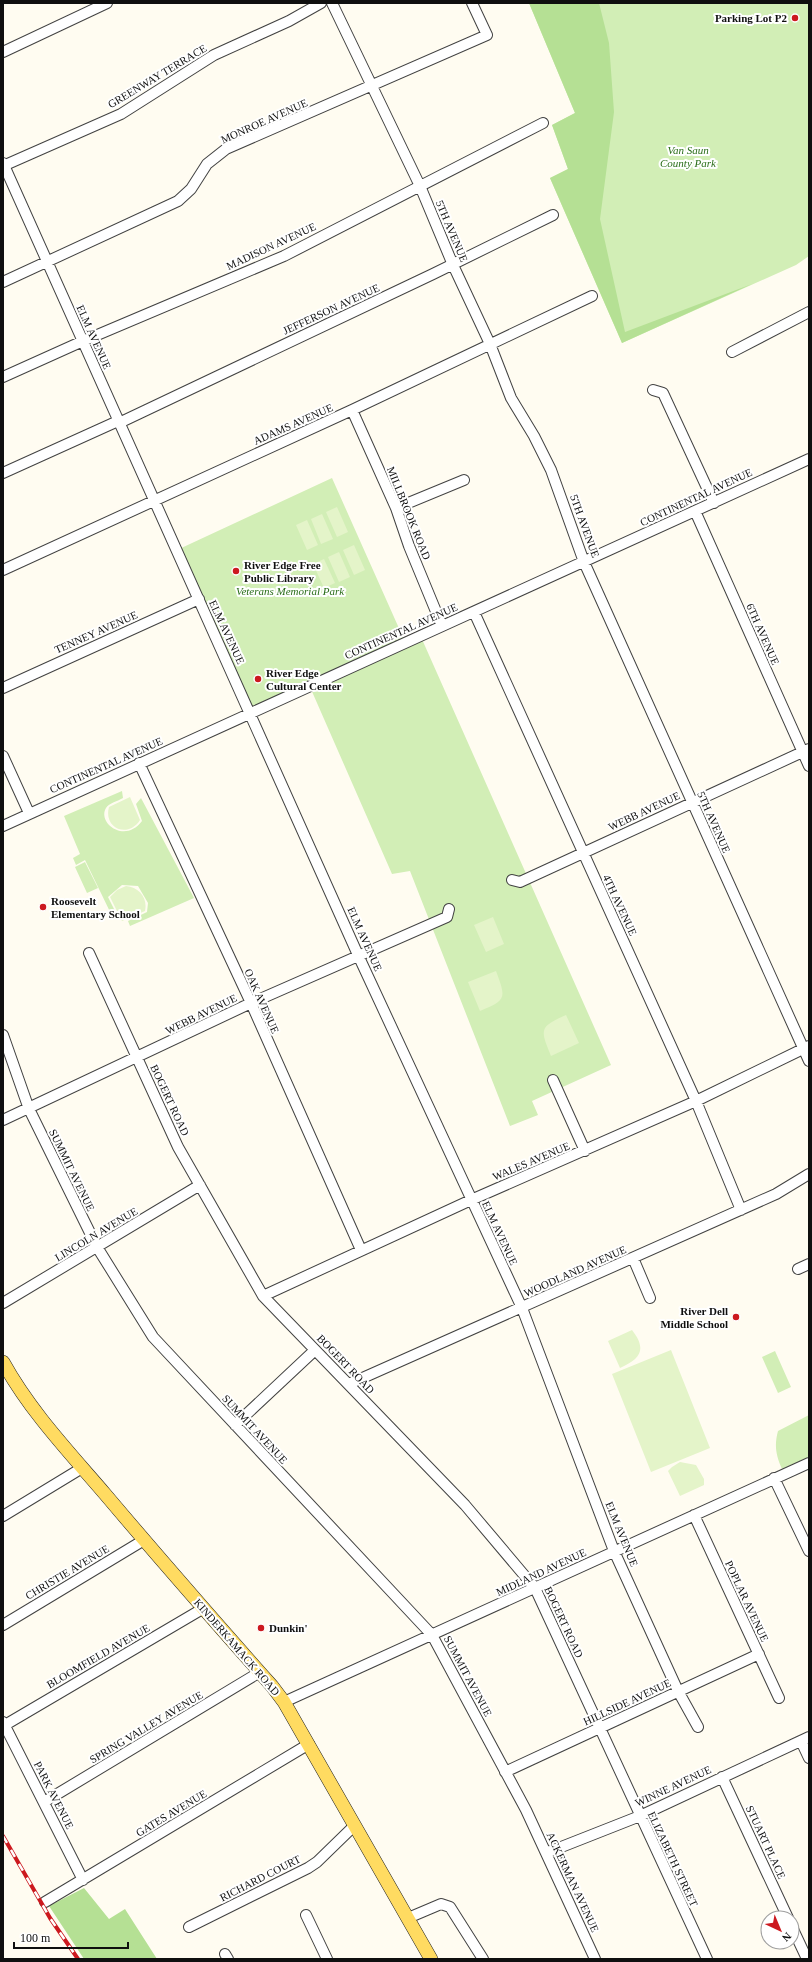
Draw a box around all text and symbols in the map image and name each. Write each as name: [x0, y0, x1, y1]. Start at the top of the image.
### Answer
place label: Parking Lot P2: [715, 12, 787, 24]
marker: Parking Lot P2: [790, 13, 800, 23]
street label: GREENWAY TERRACE: [105, 42, 209, 110]
street label: MONROE AVENUE: [219, 96, 309, 146]
park label: Van Saun County Park: [660, 144, 717, 169]
street label: 5TH AVENUE: [434, 198, 471, 264]
street label: MADISON AVENUE: [224, 220, 318, 272]
street label: JEFFERSON AVENUE: [281, 281, 381, 337]
street label: ELM AVENUE: [74, 303, 114, 371]
street label: ADAMS AVENUE: [251, 401, 335, 447]
street label: MILLBROOK ROAD: [385, 465, 433, 561]
street label: CONTINENTAL AVENUE: [638, 466, 754, 528]
street label: 5TH AVENUE: [568, 493, 602, 559]
place label: River Edge Free Public Library: [244, 559, 321, 584]
marker: River Edge Free Public Library: [231, 566, 241, 576]
park label: Veterans Memorial Park: [236, 585, 345, 597]
street label: ELM AVENUE: [207, 598, 247, 666]
street label: CONTINENTAL AVENUE: [343, 601, 460, 661]
street label: 6TH AVENUE: [744, 601, 782, 667]
street label: TENNEY AVENUE: [53, 608, 140, 656]
place label: River Edge Cultural Center: [266, 667, 342, 692]
marker: River Edge Cultural Center: [253, 674, 263, 684]
street label: CONTINENTAL AVENUE: [48, 735, 165, 795]
street label: WEBB AVENUE: [606, 789, 682, 833]
street label: 5TH AVENUE: [695, 789, 733, 855]
street label: 4TH AVENUE: [601, 873, 640, 938]
place label: Roosevelt Elementary School: [51, 895, 140, 920]
marker: Roosevelt Elementary School: [38, 902, 48, 912]
street label: ELM AVENUE: [345, 905, 385, 973]
street label: OAK AVENUE: [242, 967, 282, 1036]
street label: WEBB AVENUE: [163, 991, 239, 1036]
street label: BOGERT ROAD: [148, 1063, 192, 1138]
street label: SUMMIT AVENUE: [47, 1127, 97, 1213]
street label: WALES AVENUE: [491, 1139, 572, 1183]
street label: ELM AVENUE: [480, 1199, 520, 1267]
street label: LINCOLN AVENUE: [53, 1204, 140, 1263]
street label: WOODLAND AVENUE: [522, 1243, 628, 1299]
place label: River Dell Middle School: [660, 1305, 728, 1330]
marker: River Dell Middle School: [731, 1312, 741, 1322]
street label: BOGERT ROAD: [315, 1332, 377, 1396]
street label: SUMMIT AVENUE: [220, 1392, 290, 1466]
street label: ELM AVENUE: [603, 1500, 641, 1569]
street label: CHRISTIE AVENUE: [23, 1542, 111, 1602]
street label: MIDLAND AVENUE: [494, 1546, 588, 1598]
street label: POPLAR AVENUE: [723, 1559, 771, 1644]
street label: BOGERT ROAD: [542, 1585, 586, 1660]
street label: KINDERKAMACK ROAD: [192, 1596, 282, 1698]
street label: BLOOMFIELD AVENUE: [44, 1621, 152, 1690]
place label: Dunkin': [269, 1622, 308, 1634]
marker: Dunkin': [256, 1623, 266, 1633]
street label: SUMMIT AVENUE: [442, 1634, 494, 1719]
street label: HILLSIDE AVENUE: [581, 1676, 673, 1728]
street label: SPRING VALLEY AVENUE: [87, 1688, 205, 1766]
street label: PARK AVENUE: [32, 1759, 76, 1831]
street label: WINNE AVENUE: [633, 1763, 713, 1809]
street label: GATES AVENUE: [134, 1787, 209, 1839]
street label: STUART PLACE: [744, 1803, 788, 1881]
street label: ELIZABETH STREET: [646, 1810, 700, 1909]
street label: ACKERMAN AVENUE: [545, 1830, 602, 1934]
street label: RICHARD COURT: [218, 1852, 303, 1904]
north arrow: [760, 1910, 800, 1950]
scale bar: [14, 1924, 128, 1950]
text: N: [780, 1930, 794, 1944]
text: 100 m: [20, 1931, 51, 1945]

